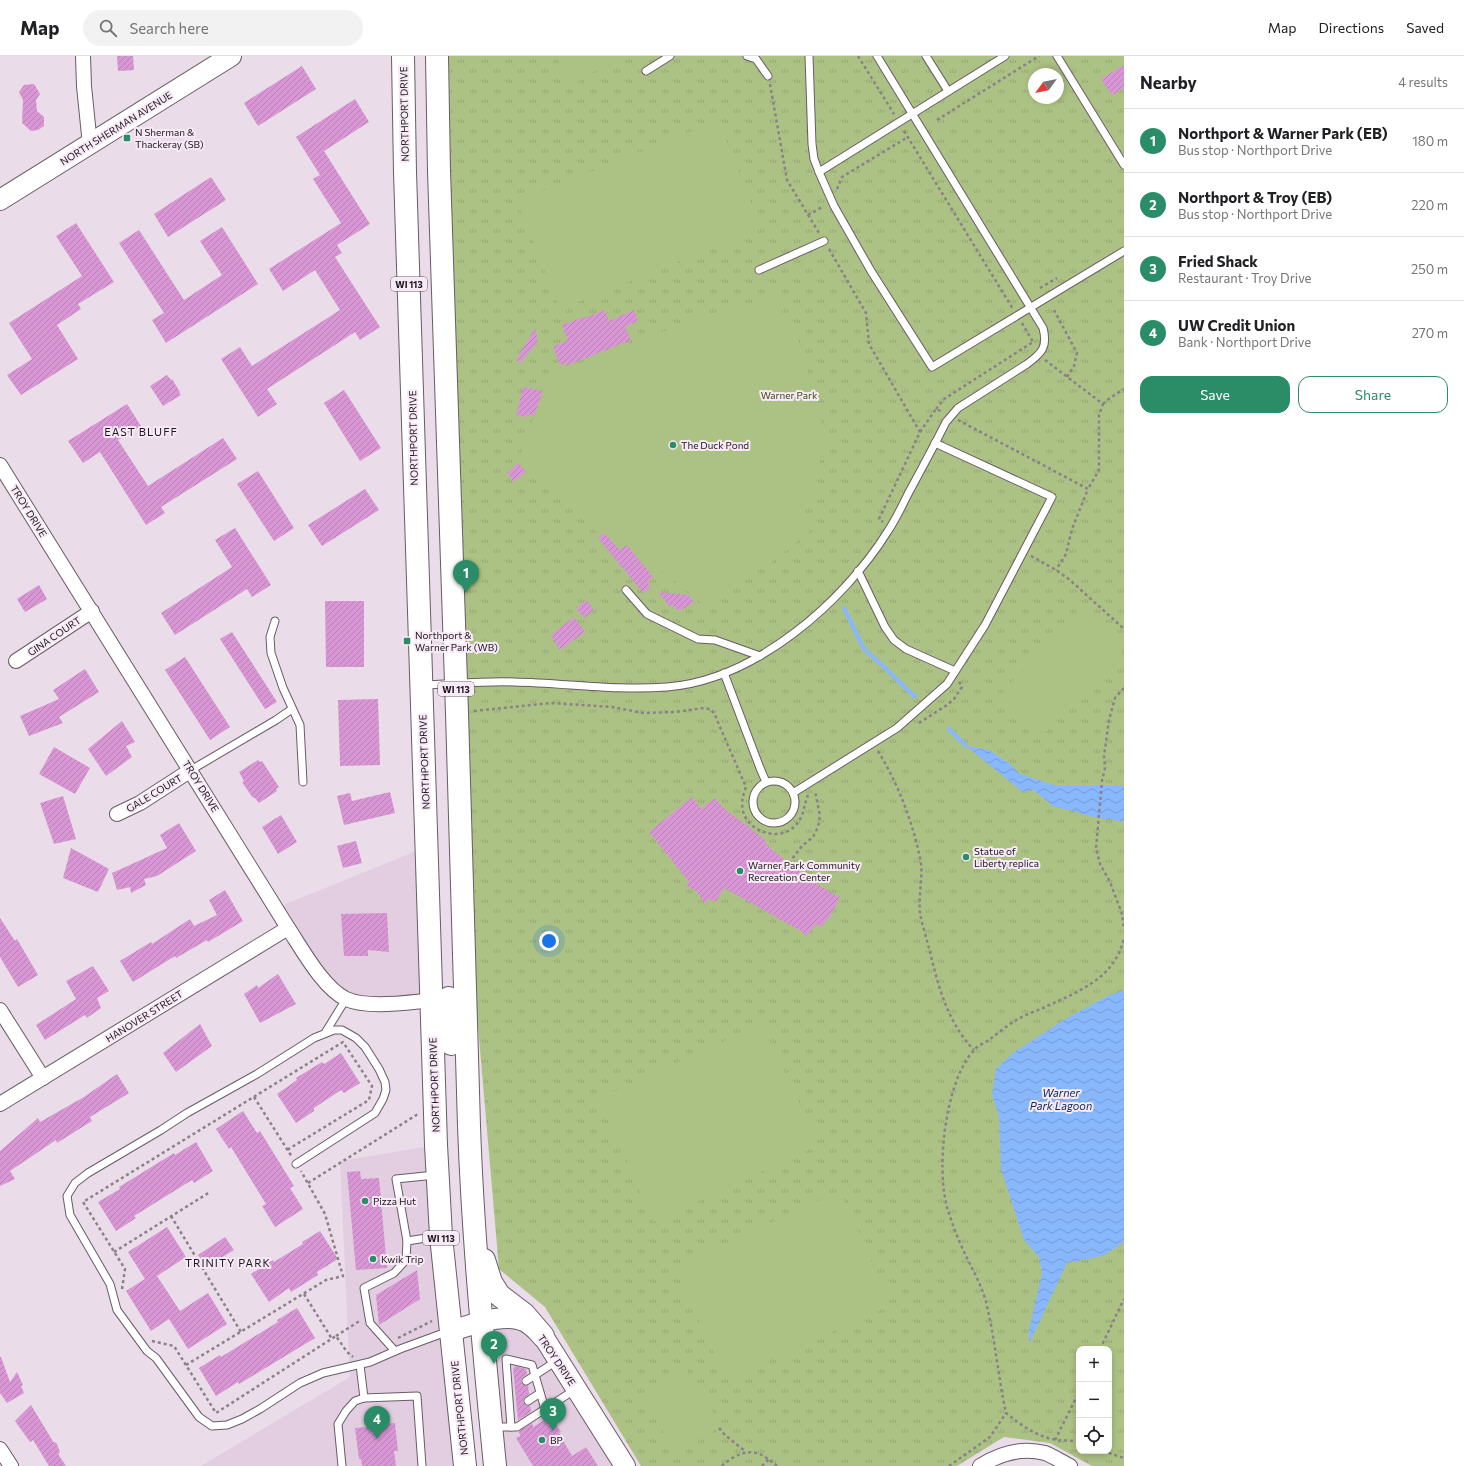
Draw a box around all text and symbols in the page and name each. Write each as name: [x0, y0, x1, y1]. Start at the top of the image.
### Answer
search box: [83, 10, 363, 46]
text: Map: [20, 16, 59, 39]
icon: search: [97, 17, 119, 39]
text: Search here: [129, 19, 209, 37]
text: Map: [1268, 19, 1297, 36]
text: Directions: [1319, 19, 1384, 36]
text: Saved: [1406, 19, 1444, 36]
street label: NORTHPORT DRIVE: [397, 66, 411, 162]
north arrow: [1028, 68, 1064, 104]
text: Nearby: [1140, 72, 1197, 93]
text: 4 results: [1398, 74, 1448, 90]
street label: NORTH SHERMAN AVENUE: [58, 89, 174, 167]
text: Northport & Warner Park (EB): [1178, 124, 1388, 142]
place label: N Sherman & Thackeray (SB): [135, 126, 204, 150]
marker: N Sherman & Thackeray (SB): [122, 133, 132, 143]
text: 1: [1150, 133, 1156, 149]
text: 180 m: [1412, 133, 1448, 149]
text: Bus stop · Northport Drive: [1178, 142, 1332, 158]
text: Northport & Troy (EB): [1178, 188, 1332, 206]
text: 2: [1149, 197, 1157, 213]
text: 220 m: [1411, 197, 1448, 213]
text: Bus stop · Northport Drive: [1178, 206, 1332, 222]
text: Fried Shack: [1178, 252, 1258, 270]
text: 3: [1149, 261, 1157, 277]
text: 250 m: [1411, 261, 1448, 277]
text: Restaurant · Troy Drive: [1178, 270, 1311, 286]
road number: WI 113: [391, 277, 427, 291]
text: UW Credit Union: [1178, 316, 1295, 334]
text: 4: [1149, 325, 1157, 341]
text: 270 m: [1412, 325, 1448, 341]
text: Bank · Northport Drive: [1178, 334, 1311, 350]
button: Save: [1140, 376, 1290, 413]
button: Share: [1298, 376, 1448, 413]
park label: Warner Park: [761, 389, 818, 401]
street label: NORTHPORT DRIVE: [406, 390, 420, 486]
district label: EAST BLUFF: [104, 425, 178, 438]
place label: The Duck Pond: [681, 439, 749, 451]
marker: The Duck Pond: [668, 440, 678, 450]
street label: TROY DRIVE: [8, 483, 50, 539]
pin: 1: [453, 560, 479, 593]
street label: GINA COURT: [25, 613, 83, 658]
place label: Northport & Warner Park (WB): [415, 629, 498, 653]
marker: Northport & Warner Park (WB): [402, 636, 412, 646]
road number: WI 113: [438, 682, 474, 696]
street label: NORTHPORT DRIVE: [416, 714, 432, 810]
street label: TROY DRIVE: [180, 758, 222, 814]
street label: GALE COURT: [124, 771, 185, 814]
place label: Statue of Liberty replica: [974, 845, 1039, 869]
marker: Statue of Liberty replica: [961, 852, 971, 862]
place label: Warner Park Community Recreation Center: [748, 859, 860, 883]
marker: Warner Park Community Recreation Center: [735, 866, 745, 876]
your location: [539, 931, 559, 951]
street label: HANOVER STREET: [103, 987, 185, 1045]
street label: NORTHPORT DRIVE: [426, 1037, 442, 1133]
water label: Warner Park Lagoon: [1030, 1086, 1092, 1112]
place label: Pizza Hut: [373, 1195, 416, 1207]
marker: Pizza Hut: [360, 1196, 370, 1206]
road number: WI 113: [423, 1231, 459, 1245]
place label: Kwik Trip: [381, 1253, 423, 1265]
marker: Kwik Trip: [368, 1254, 378, 1264]
district label: TRINITY PARK: [185, 1256, 271, 1269]
pin: 2: [481, 1331, 507, 1364]
street label: TROY DRIVE: [536, 1332, 578, 1388]
map controls: [1076, 1346, 1112, 1454]
button: +: [1076, 1346, 1112, 1382]
street label: NORTHPORT DRIVE: [448, 1360, 470, 1456]
button: −: [1076, 1382, 1112, 1418]
pin: 3: [540, 1398, 566, 1431]
pin: 4: [364, 1406, 390, 1439]
button: locate: [1076, 1418, 1112, 1454]
place label: BP: [550, 1434, 563, 1446]
marker: BP: [537, 1435, 547, 1445]

